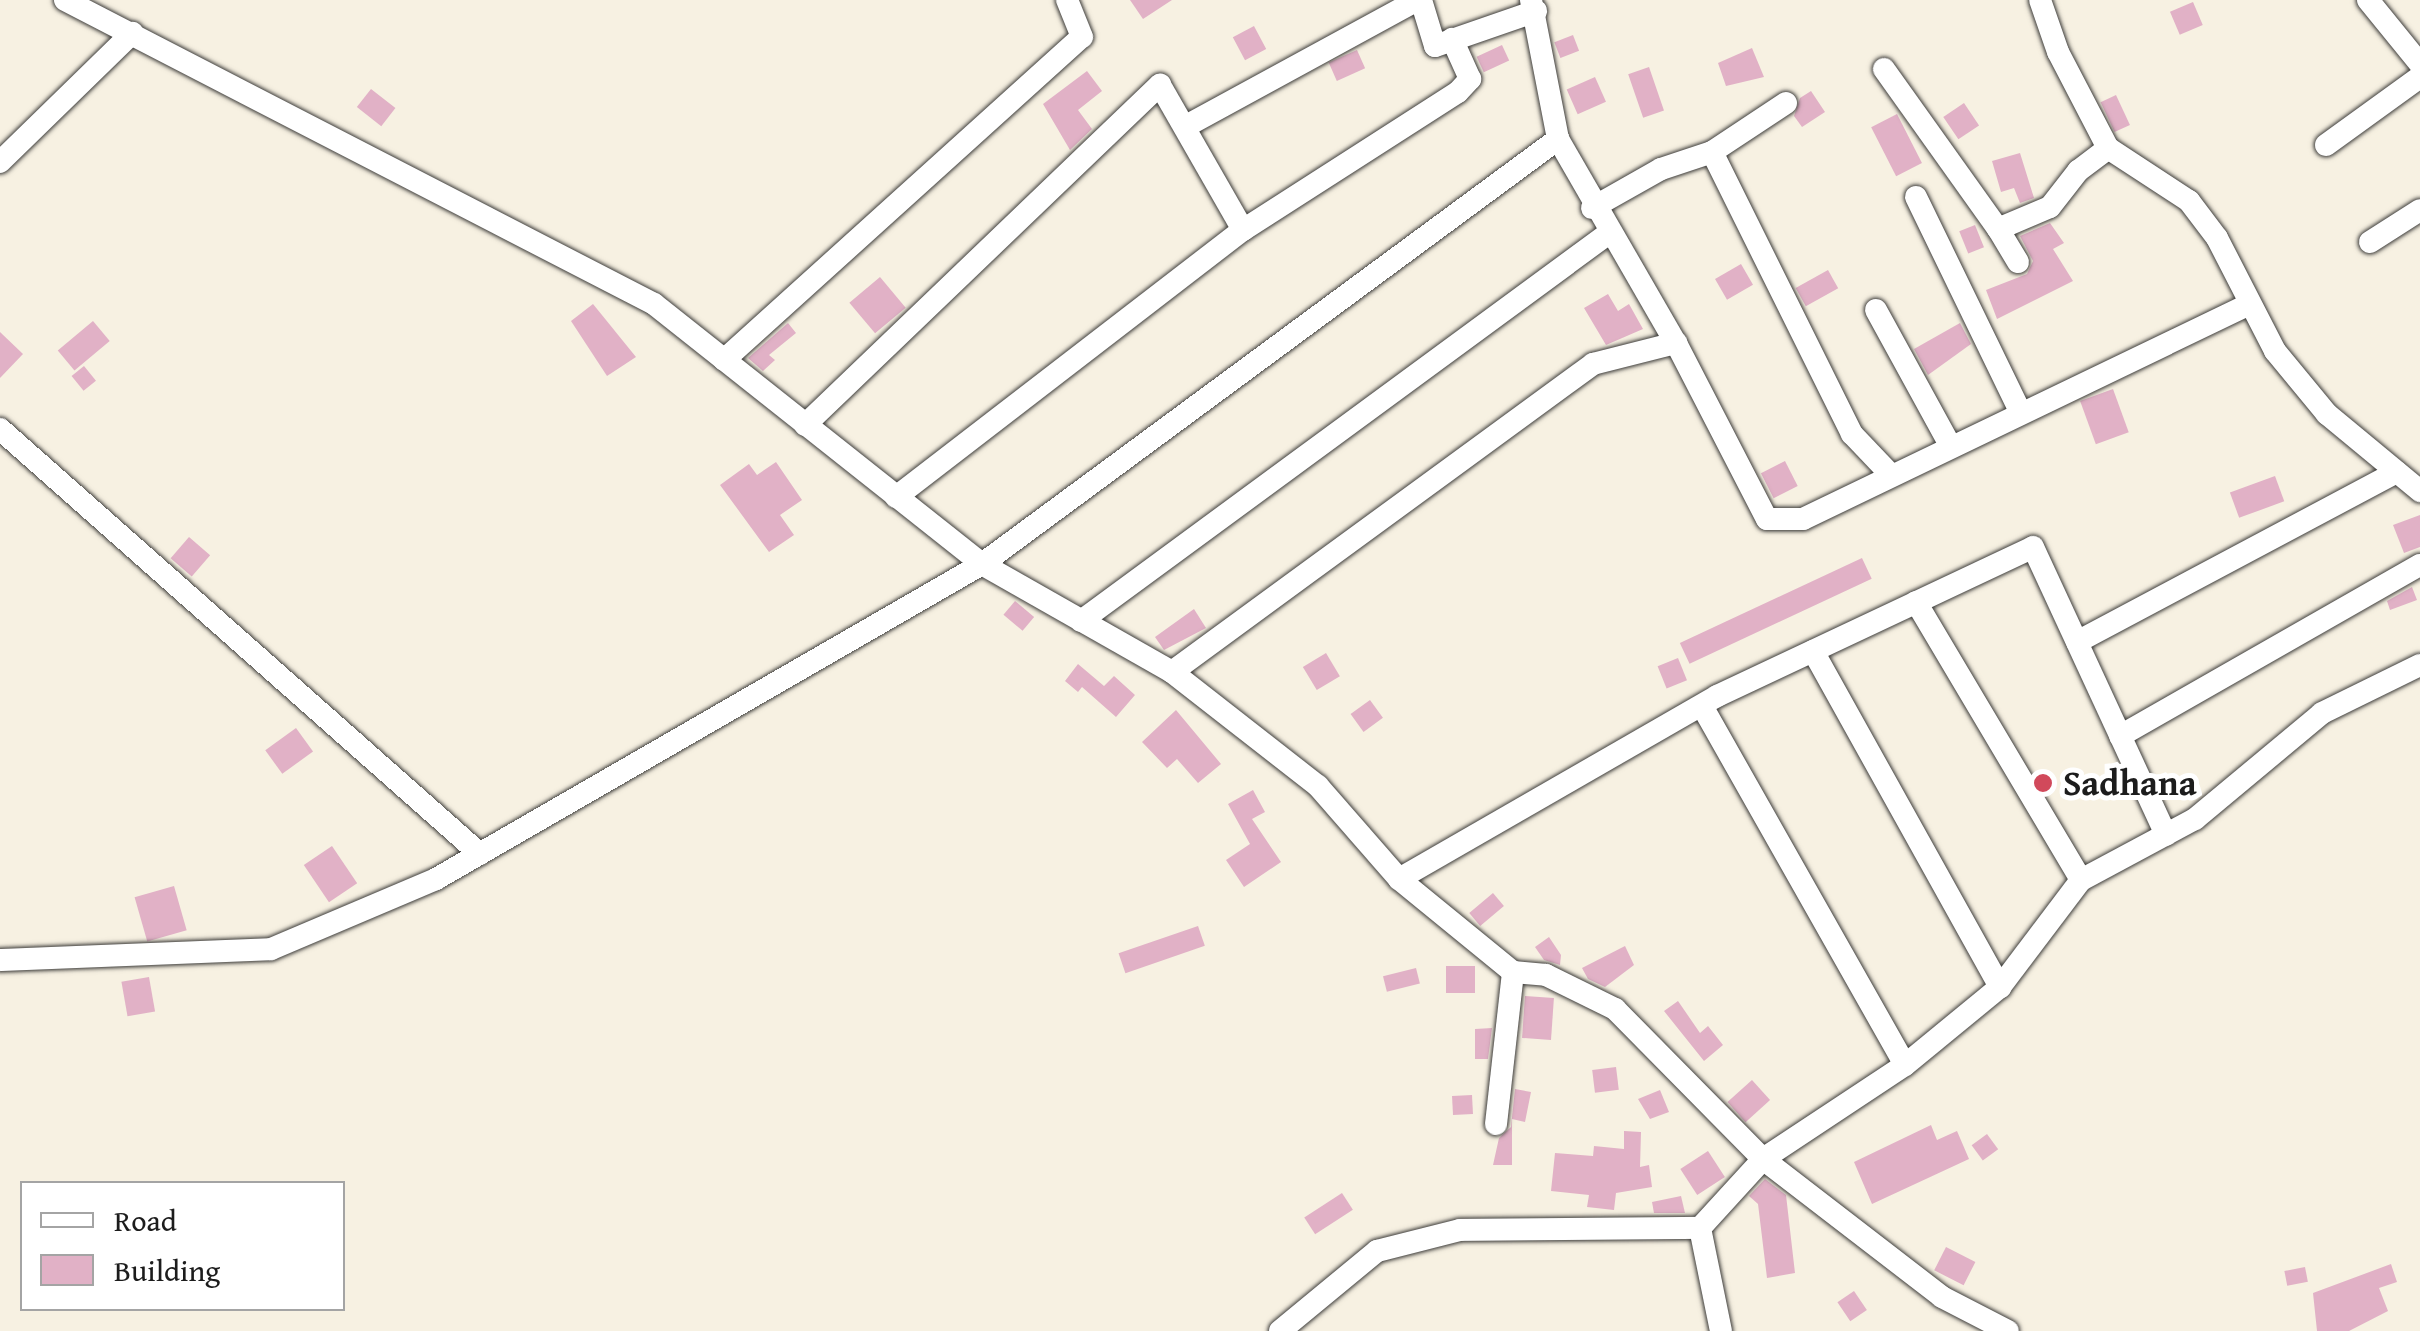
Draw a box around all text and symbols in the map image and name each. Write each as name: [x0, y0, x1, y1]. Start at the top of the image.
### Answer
place label: Sadhana: [2063, 762, 2197, 804]
marker: Sadhana: [2032, 772, 2054, 794]
legend: [20, 1181, 345, 1311]
text: Road: [114, 1198, 177, 1242]
text: Building: [114, 1248, 220, 1292]

